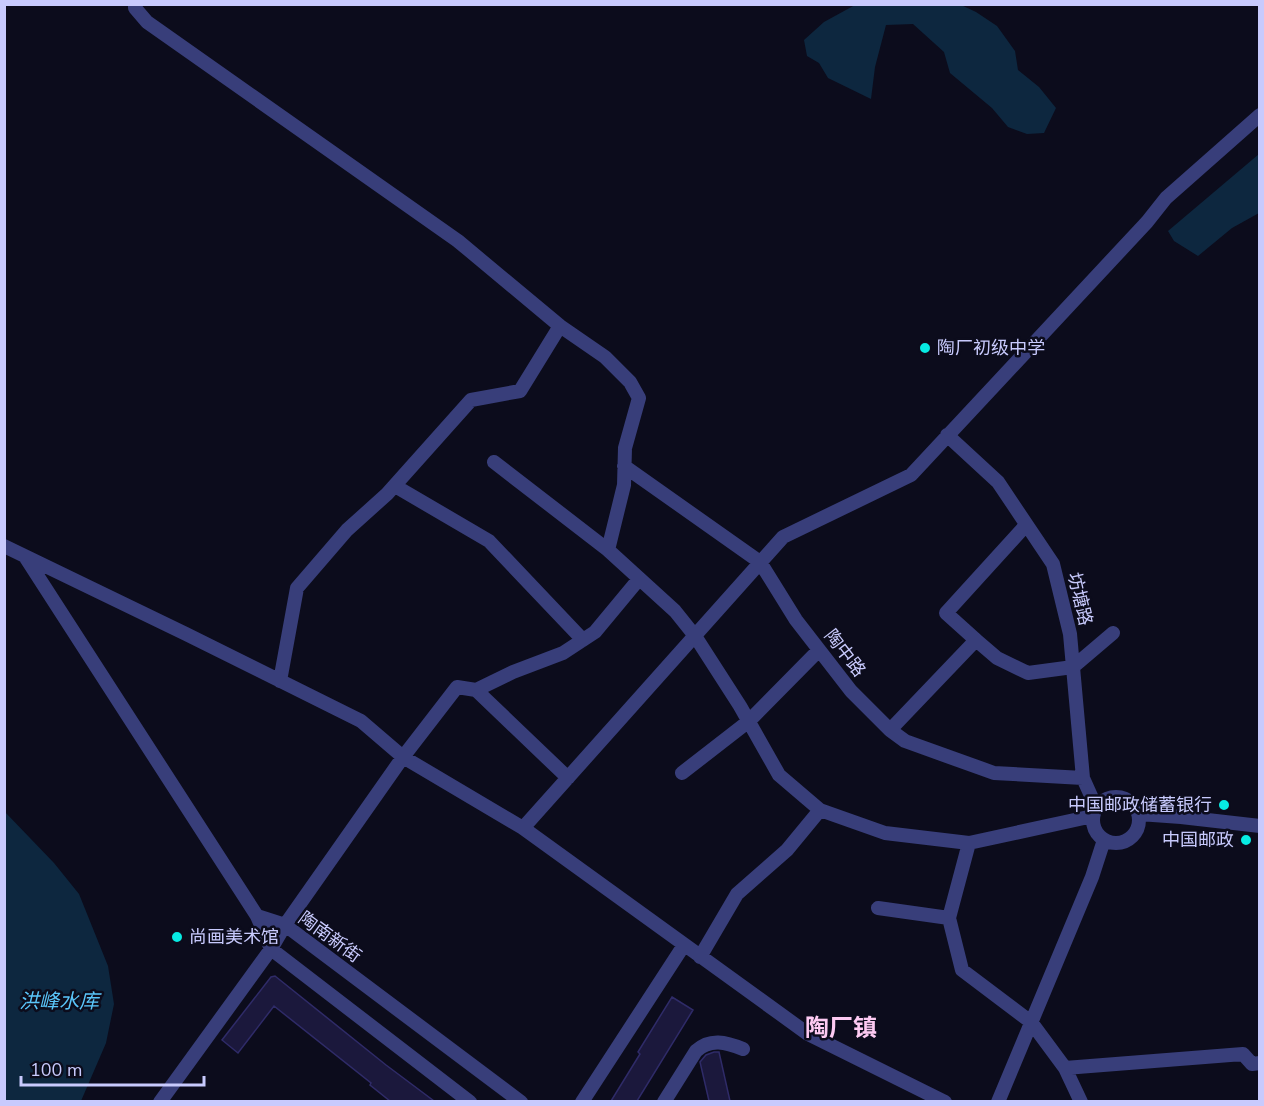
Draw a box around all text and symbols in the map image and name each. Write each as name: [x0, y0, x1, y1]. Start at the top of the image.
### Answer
place label: 陶厂初级中学: [937, 336, 1045, 360]
marker: 陶厂初级中学: [918, 341, 932, 355]
street label: 坊塘路: [1062, 570, 1098, 628]
street label: 陶中路: [819, 624, 871, 682]
place label: 中国邮政储蓄银行: [1068, 793, 1212, 817]
marker: 中国邮政储蓄银行: [1217, 798, 1231, 812]
place label: 中国邮政: [1162, 828, 1234, 852]
marker: 中国邮政: [1239, 833, 1253, 847]
street label: 陶南新街: [294, 906, 366, 968]
place label: 尚画美术馆: [189, 925, 279, 949]
marker: 尚画美术馆: [170, 930, 184, 944]
water label: 洪峰水库: [19, 988, 102, 1015]
district label: 陶厂镇: [805, 1012, 877, 1044]
scale bar: [21, 1049, 204, 1087]
text: 100 m: [30, 1058, 82, 1082]

